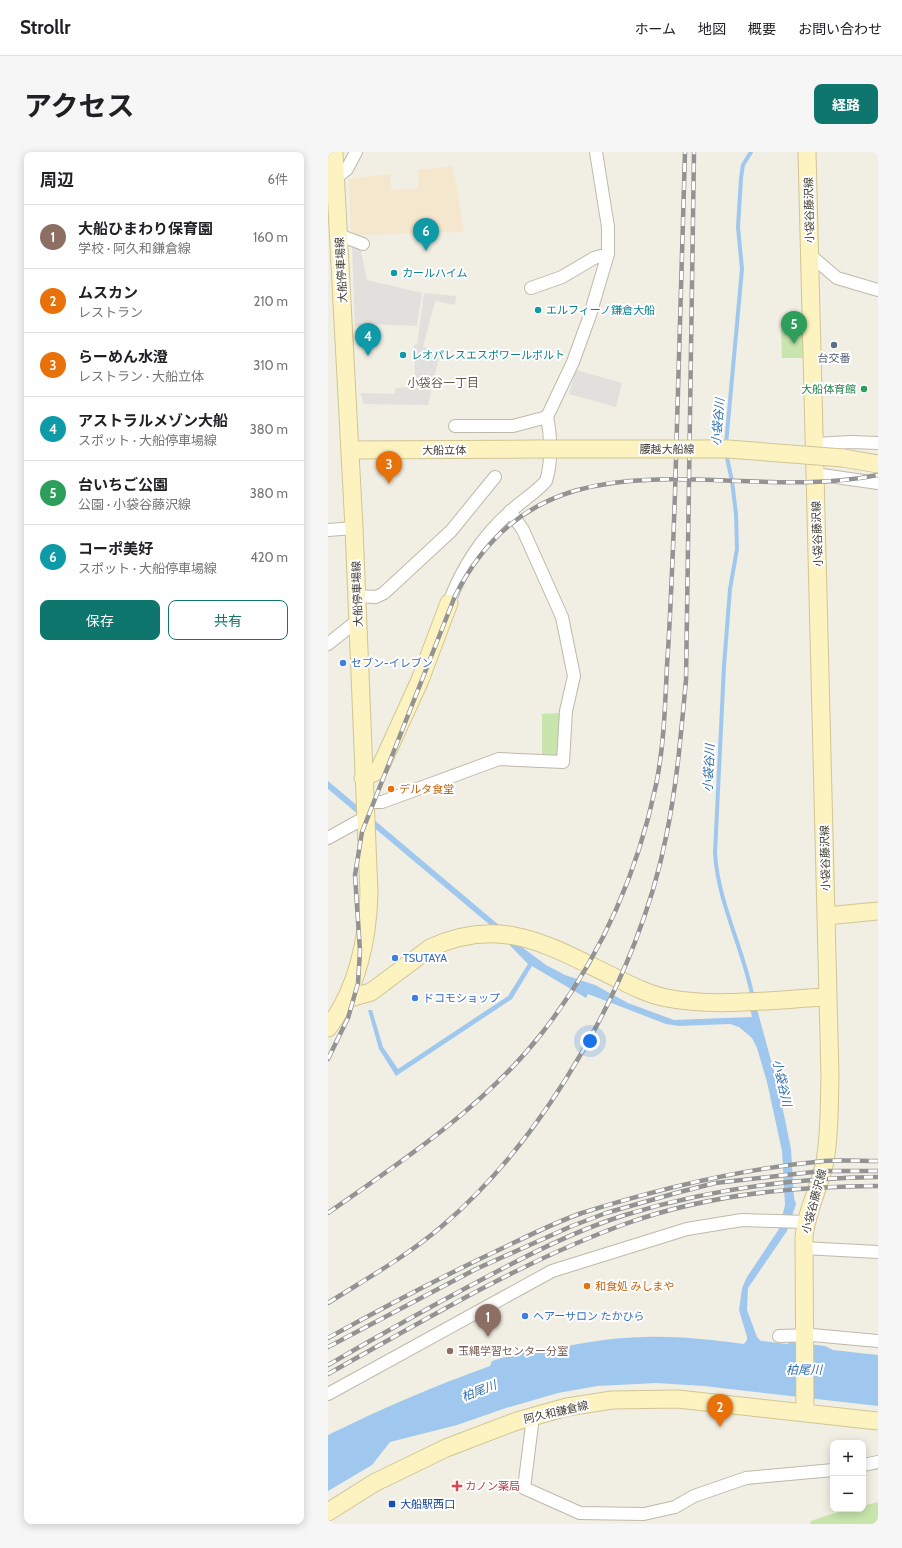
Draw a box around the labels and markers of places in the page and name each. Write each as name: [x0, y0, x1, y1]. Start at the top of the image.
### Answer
pin: 6: [413, 218, 439, 251]
place label: カールハイム: [402, 266, 468, 280]
marker: カールハイム: [389, 268, 399, 278]
place label: エルフィーノ鎌倉大船: [546, 303, 655, 317]
marker: エルフィーノ鎌倉大船: [533, 305, 543, 315]
pin: 5: [781, 311, 807, 344]
pin: 4: [355, 323, 381, 356]
marker: 台交番: [829, 340, 839, 350]
place label: レオパレスエスポワールポルト: [411, 348, 565, 362]
marker: レオパレスエスポワールポルト: [398, 350, 408, 360]
place label: 台交番: [818, 351, 851, 365]
place label: 大船体育館: [801, 382, 856, 396]
marker: 大船体育館: [859, 384, 869, 394]
pin: 3: [376, 451, 402, 484]
place label: セブン-イレブン: [351, 656, 433, 670]
marker: セブン-イレブン: [338, 658, 348, 668]
place label: デルタ食堂: [399, 782, 454, 796]
marker: デルタ食堂: [386, 784, 396, 794]
place label: TSUTAYA: [403, 951, 447, 965]
marker: TSUTAYA: [390, 953, 400, 963]
place label: ドコモショップ: [423, 991, 500, 1005]
marker: ドコモショップ: [410, 993, 420, 1003]
place label: 和食処 みしまや: [595, 1279, 674, 1293]
marker: 和食処 みしまや: [582, 1281, 592, 1291]
pin: 1: [475, 1304, 501, 1337]
place label: ヘアーサロン たかひら: [533, 1309, 645, 1323]
marker: ヘアーサロン たかひら: [520, 1311, 530, 1321]
place label: 玉縄学習センター分室: [458, 1344, 568, 1358]
marker: 玉縄学習センター分室: [445, 1346, 455, 1356]
pin: 2: [707, 1394, 733, 1427]
place label: カノン薬局: [465, 1479, 520, 1493]
marker: カノン薬局: [452, 1481, 462, 1491]
place label: 大船駅西口: [400, 1497, 455, 1511]
marker: 大船駅西口: [387, 1499, 397, 1509]

